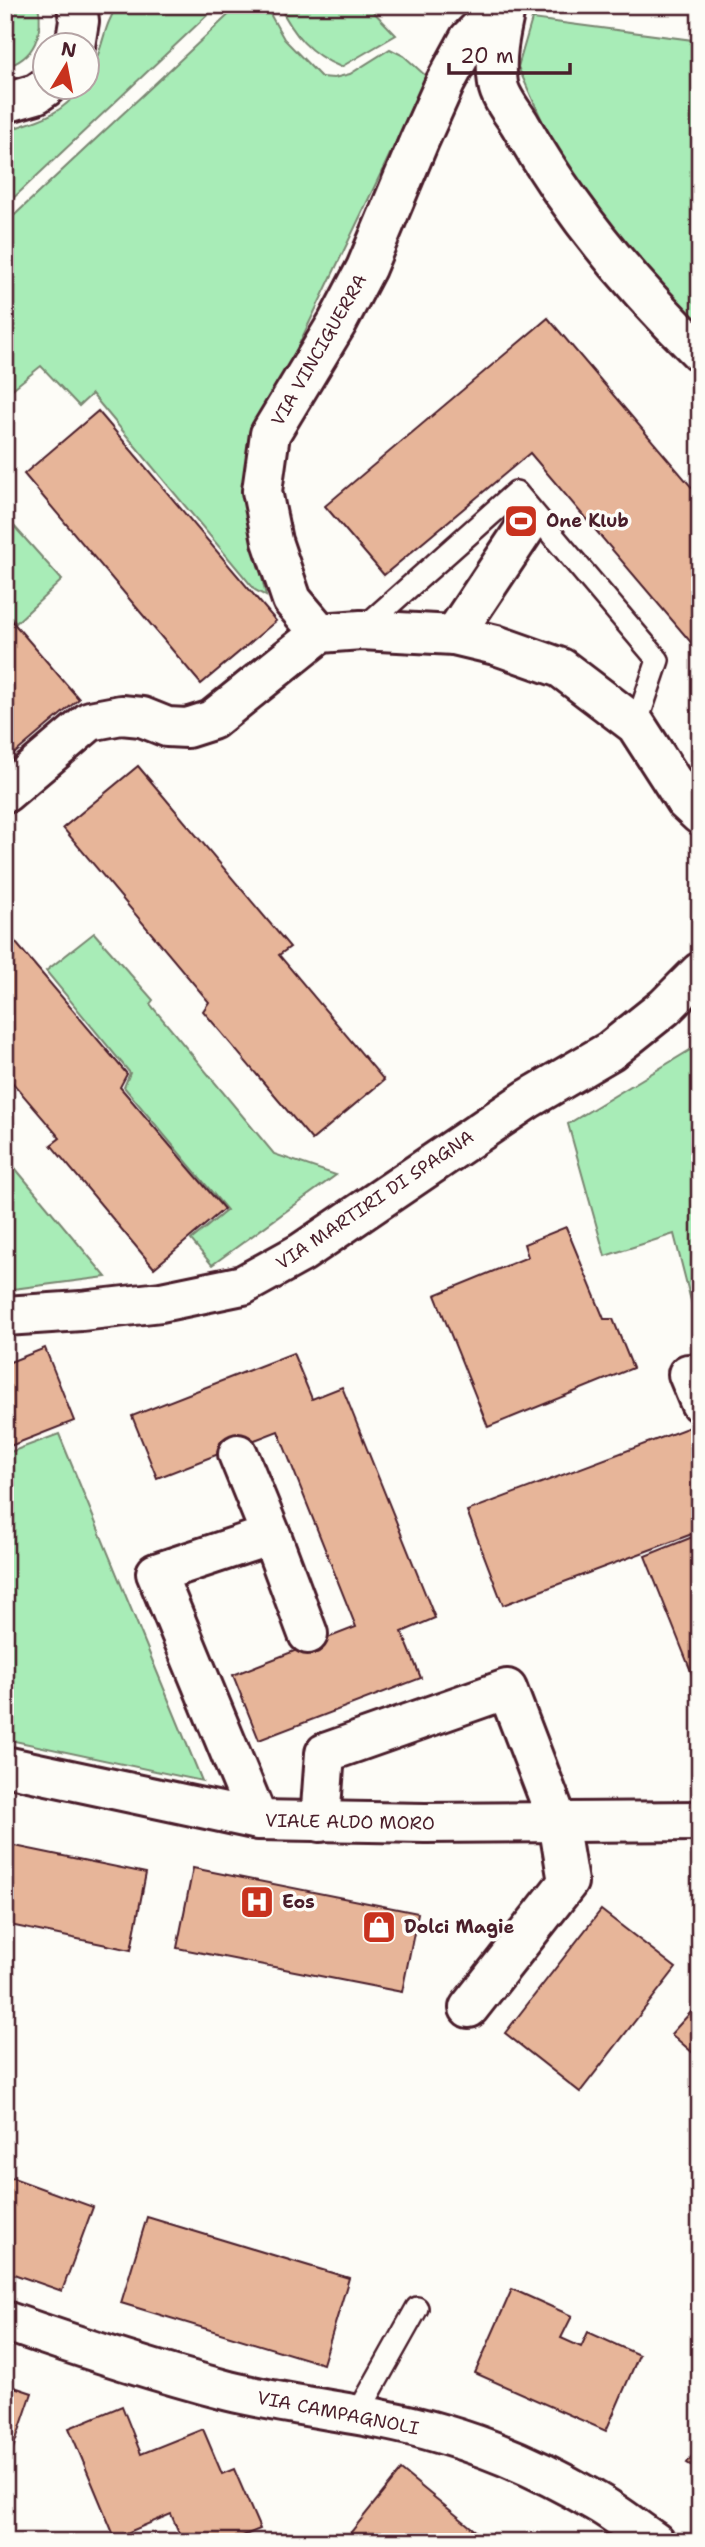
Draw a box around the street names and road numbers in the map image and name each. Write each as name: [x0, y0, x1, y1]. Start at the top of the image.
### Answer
street label: VIA VINCIGUERRA: [266, 270, 372, 430]
street label: VIA MARTIRI DI SPAGNA: [272, 1125, 478, 1275]
street label: VIALE ALDO MORO: [265, 1809, 435, 1835]
street label: VIA CAMPAGNOLI: [255, 2386, 421, 2440]

